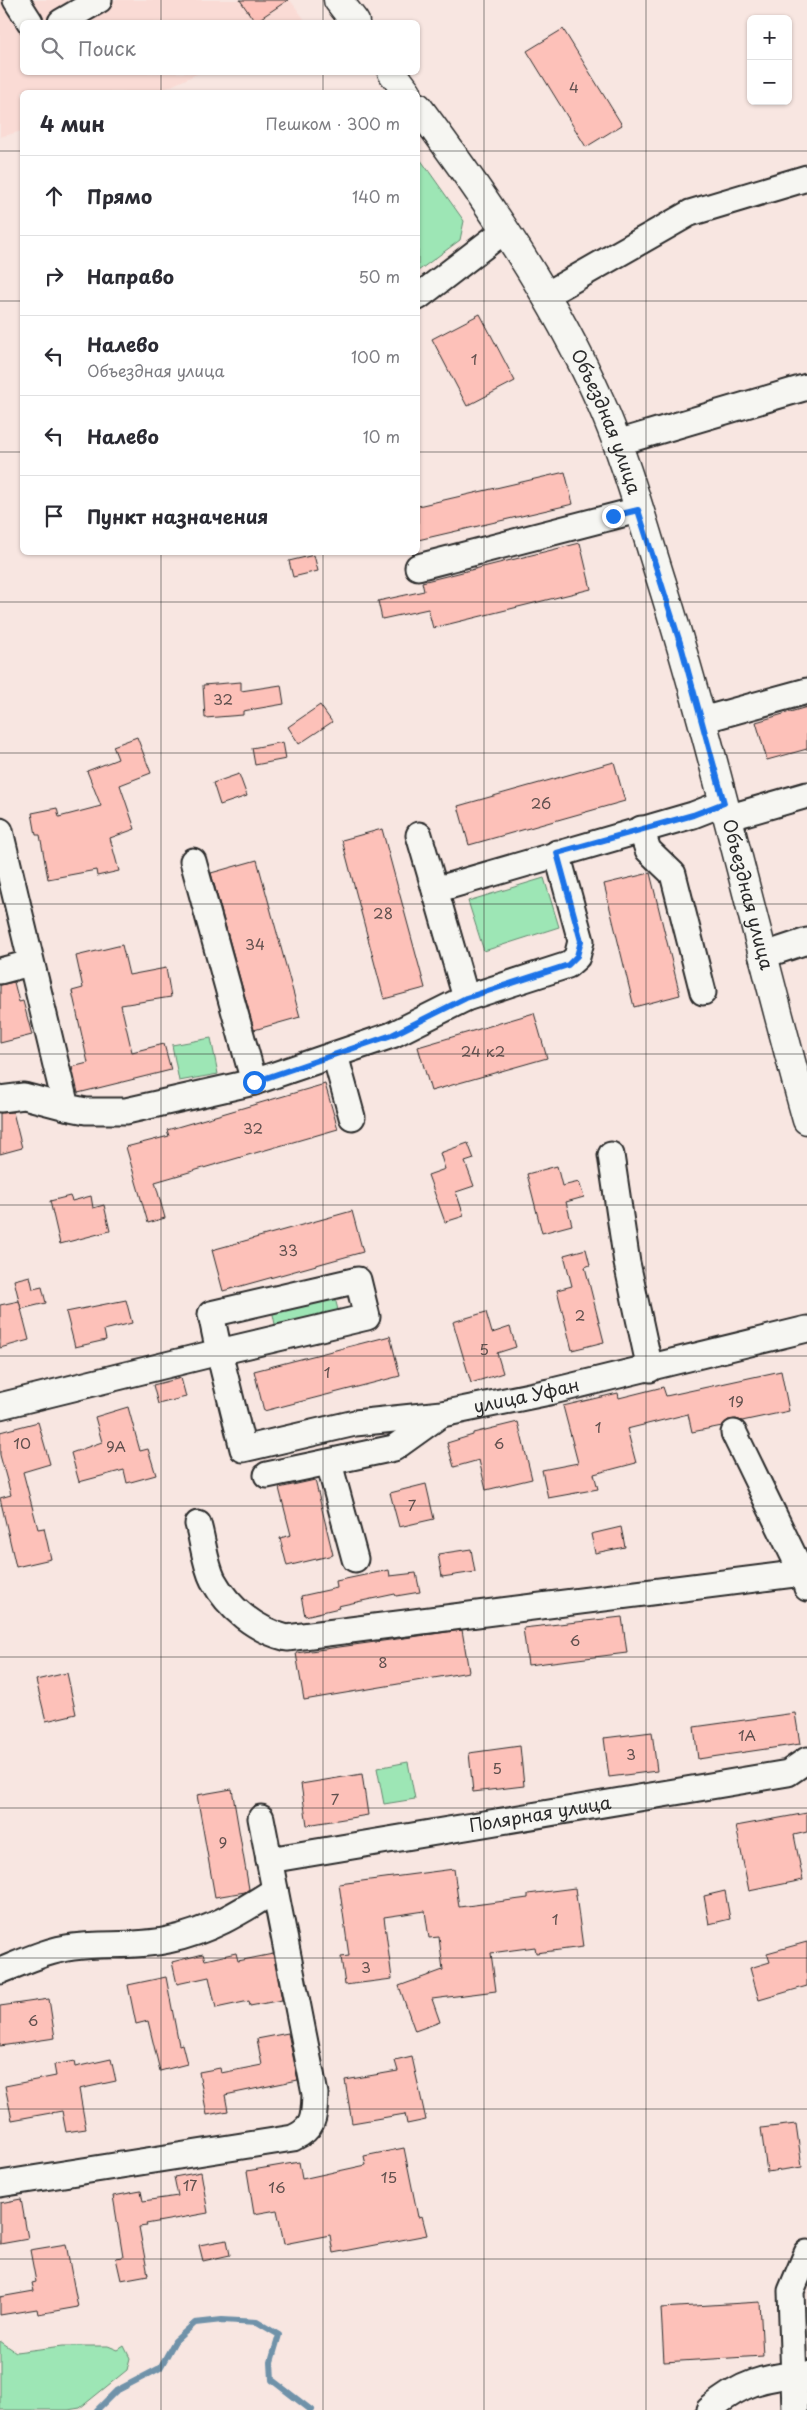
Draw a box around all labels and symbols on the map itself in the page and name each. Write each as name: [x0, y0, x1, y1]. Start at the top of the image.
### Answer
house number: 4: [569, 75, 579, 98]
street label: Объездная улица: [565, 344, 649, 498]
house number: 1: [471, 347, 477, 370]
route end: [602, 505, 625, 528]
house number: 32: [213, 687, 233, 710]
house number: 26: [531, 791, 551, 814]
street label: Объездная улица: [717, 816, 781, 973]
house number: 28: [373, 901, 393, 924]
house number: 34: [245, 932, 265, 955]
house number: 24 к2: [461, 1039, 505, 1062]
route start: [243, 1071, 266, 1094]
house number: 32: [243, 1116, 263, 1139]
house number: 33: [278, 1238, 298, 1261]
house number: 2: [575, 1303, 585, 1326]
house number: 5: [479, 1337, 489, 1360]
house number: 1: [324, 1360, 330, 1383]
street label: улица Уфан: [471, 1370, 582, 1419]
house number: 19: [728, 1389, 744, 1412]
house number: 1: [595, 1415, 601, 1438]
house number: 10: [13, 1431, 31, 1454]
house number: 6: [494, 1431, 504, 1454]
house number: 9А: [106, 1434, 126, 1457]
house number: 7: [408, 1493, 417, 1516]
house number: 6: [570, 1628, 580, 1651]
house number: 8: [378, 1650, 388, 1673]
house number: 1А: [738, 1723, 756, 1746]
house number: 3: [626, 1742, 636, 1765]
house number: 5: [492, 1756, 502, 1779]
house number: 7: [331, 1787, 340, 1810]
street label: Полярная улица: [467, 1788, 614, 1838]
house number: 9: [219, 1830, 227, 1853]
house number: 1: [552, 1907, 558, 1930]
house number: 3: [361, 1955, 371, 1978]
house number: 6: [28, 2008, 38, 2031]
house number: 15: [381, 2165, 397, 2188]
house number: 17: [183, 2173, 197, 2196]
house number: 16: [268, 2175, 286, 2198]

